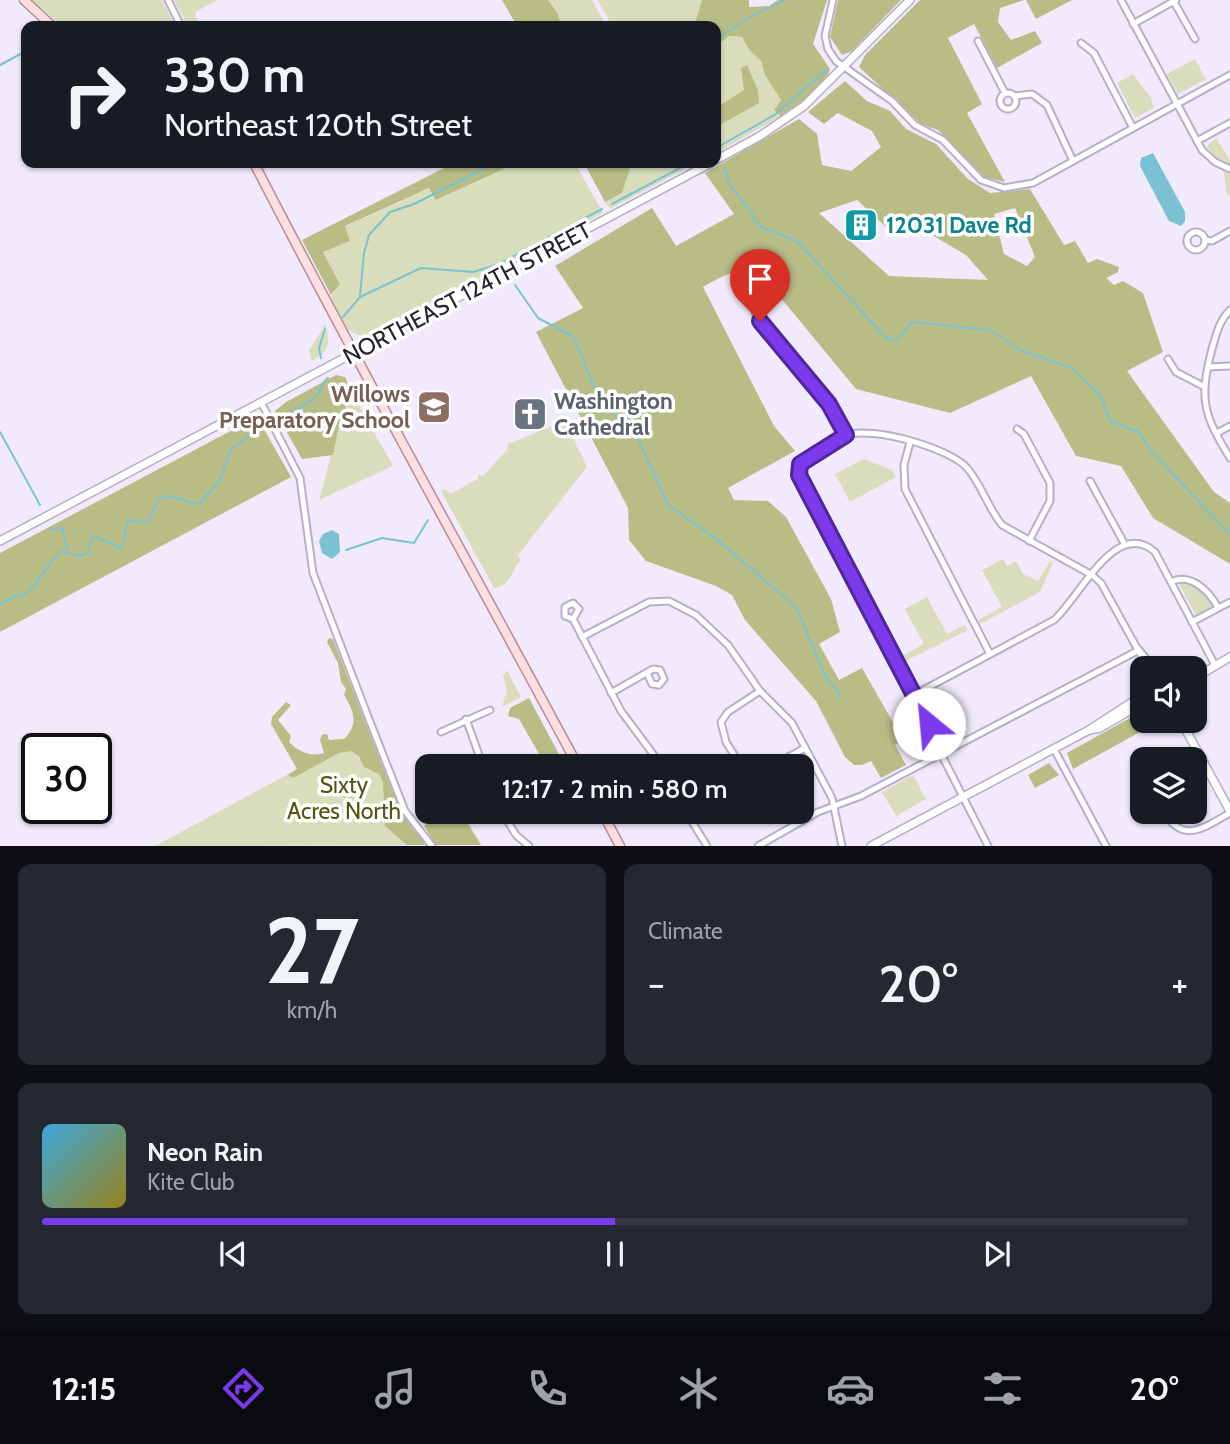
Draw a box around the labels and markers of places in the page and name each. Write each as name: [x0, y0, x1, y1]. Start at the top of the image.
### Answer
building icon: 12031 Dave Rd: [842, 206, 880, 244]
place label: 12031 Dave Rd: [886, 211, 1032, 239]
pin: [730, 249, 790, 321]
place label: Willows Preparatory School: [219, 380, 410, 434]
place label: Washington Cathedral: [554, 387, 673, 441]
school or university icon: Willows Preparatory School: [415, 388, 453, 426]
church icon: Washington Cathedral: [511, 395, 549, 433]

